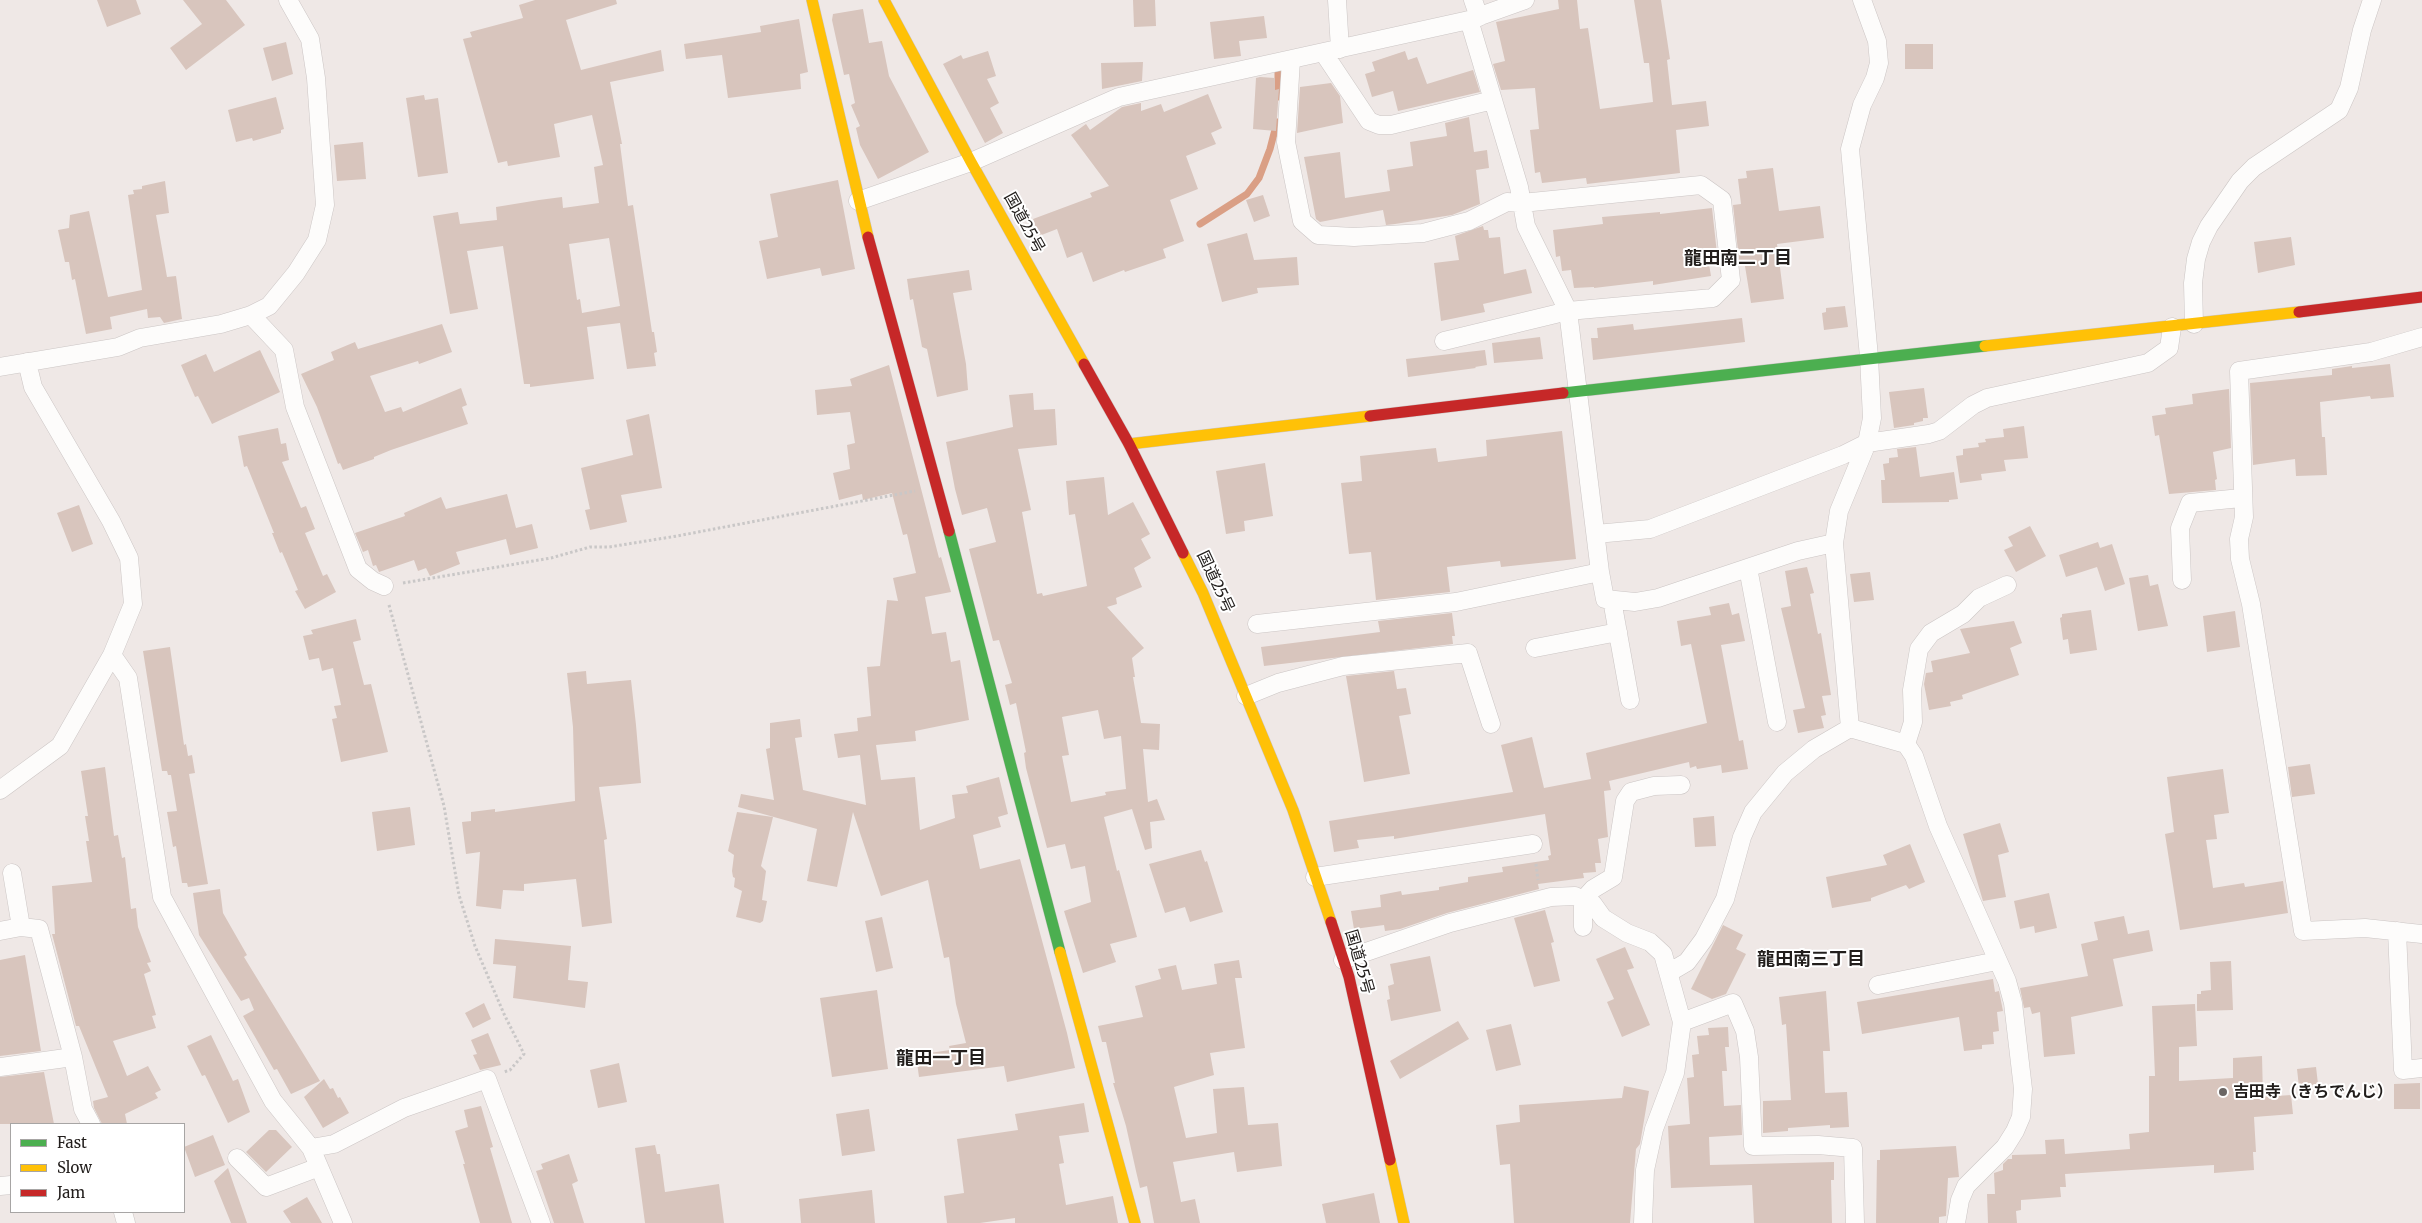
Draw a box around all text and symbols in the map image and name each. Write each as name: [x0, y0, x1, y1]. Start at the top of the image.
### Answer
street label: 国道25号: [1000, 189, 1048, 257]
district label: 龍田南二丁目: [1684, 248, 1792, 270]
street label: 国道25号: [1192, 548, 1238, 616]
street label: 国道25号: [1341, 928, 1377, 996]
district label: 龍田南三丁目: [1757, 949, 1865, 971]
district label: 龍田一丁目: [896, 1048, 986, 1070]
place label: 吉田寺（きちでんじ）: [2233, 1082, 2393, 1102]
marker: 吉田寺（きちでんじ）: [2217, 1086, 2229, 1098]
legend: [10, 1123, 185, 1213]
text: Fast: [57, 1133, 87, 1152]
text: Slow: [57, 1158, 92, 1177]
text: Jam: [57, 1183, 85, 1202]

